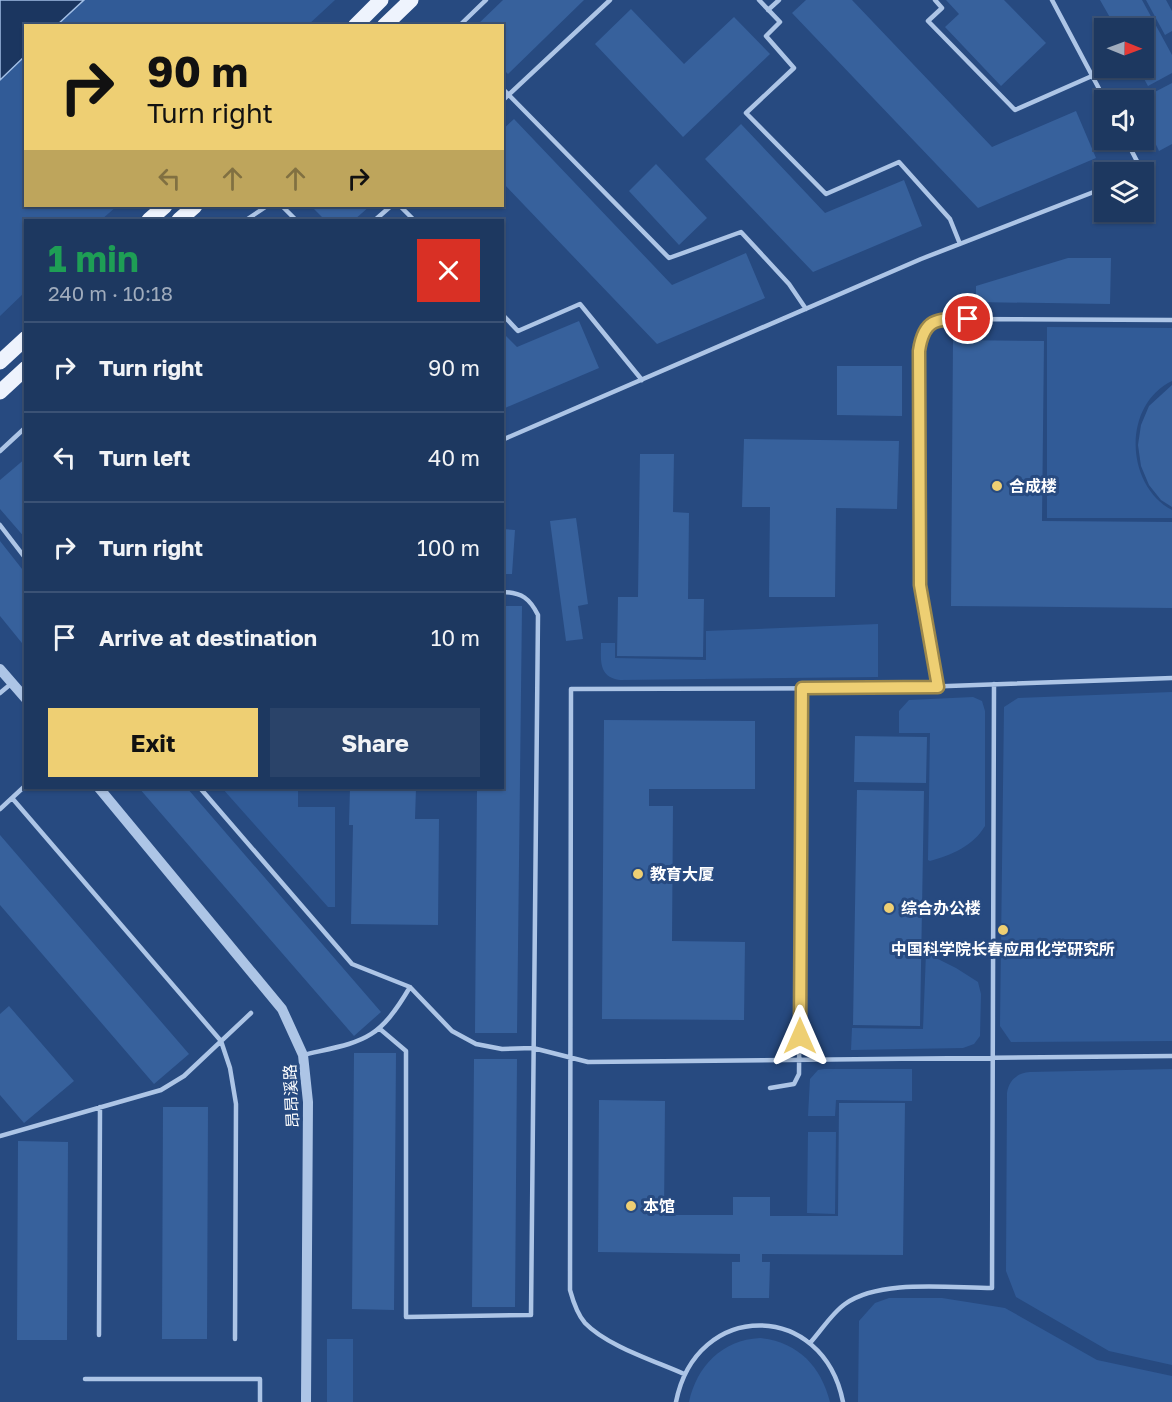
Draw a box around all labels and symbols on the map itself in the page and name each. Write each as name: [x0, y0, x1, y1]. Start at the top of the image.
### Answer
north arrow: [1094, 18, 1154, 78]
pin: [942, 293, 993, 344]
place label: 合成楼: [1009, 476, 1057, 496]
marker: 合成楼: [990, 479, 1004, 493]
place label: 教育大厦: [650, 864, 714, 884]
marker: 教育大厦: [631, 867, 645, 881]
place label: 综合办公楼: [901, 898, 981, 918]
marker: 综合办公楼: [882, 901, 896, 915]
marker: 中国科学院长春应用化学研究所: [996, 923, 1010, 937]
place label: 中国科学院长春应用化学研究所: [891, 939, 1115, 959]
position arrow: [768, 1004, 832, 1068]
street label: 昂昂溪路: [279, 1064, 303, 1128]
place label: 本馆: [643, 1196, 675, 1216]
marker: 本馆: [624, 1199, 638, 1213]

